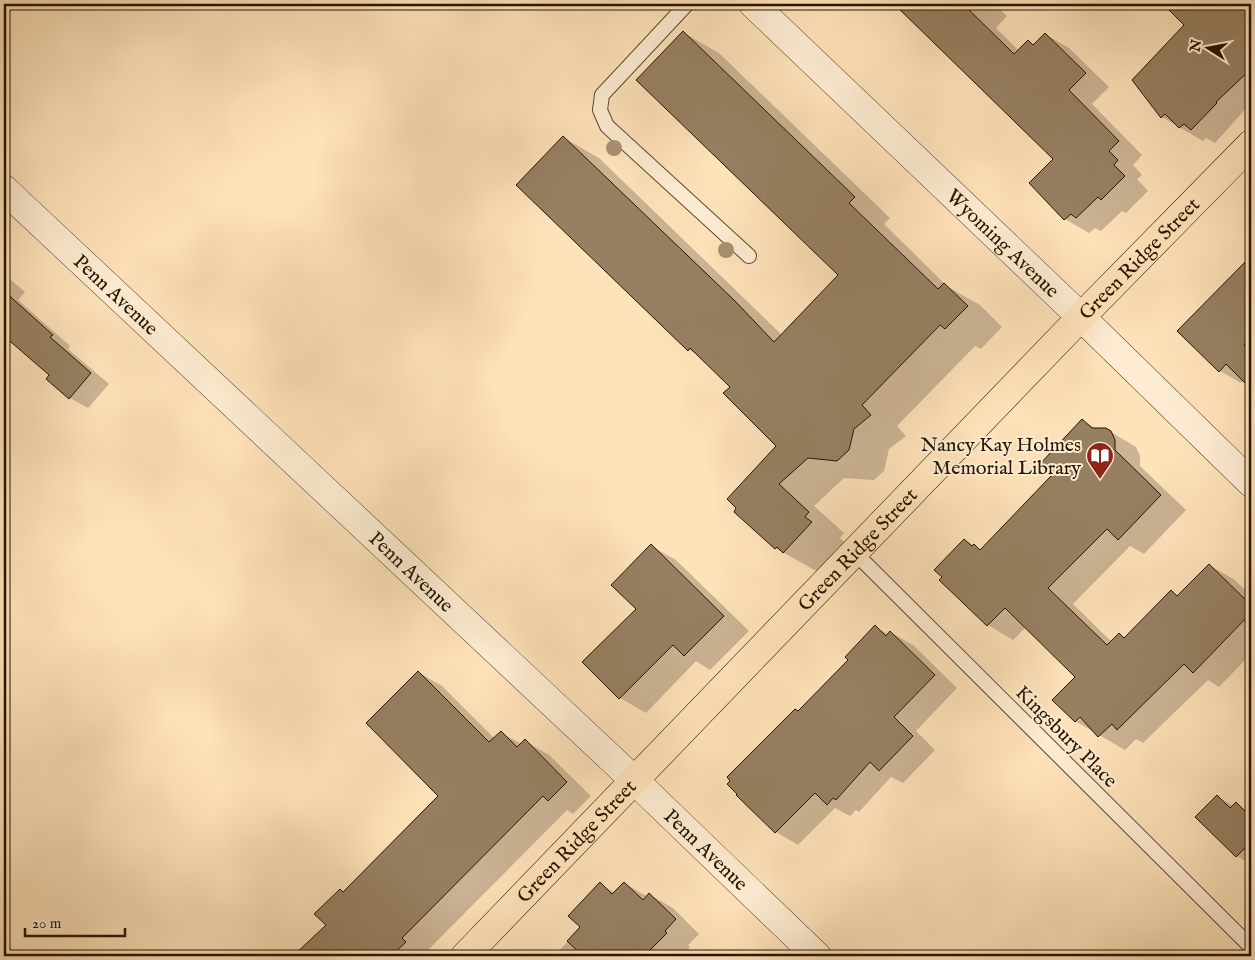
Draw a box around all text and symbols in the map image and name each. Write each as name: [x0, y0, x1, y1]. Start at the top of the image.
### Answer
north arrow: [1182, 22, 1232, 72]
text: N: [1186, 38, 1206, 54]
street label: Wyoming Avenue: [940, 184, 1064, 304]
street label: Green Ridge Street: [1074, 193, 1206, 326]
street label: Penn Avenue: [68, 250, 163, 341]
place label: Nancy Kay Holmes Memorial Library: [920, 433, 1081, 481]
library icon: Nancy Kay Holmes Memorial Library: [1085, 441, 1115, 480]
street label: Green Ridge Street: [793, 483, 923, 617]
street label: Penn Avenue: [363, 527, 458, 618]
street label: Kingsbury Place: [1010, 681, 1122, 793]
street label: Green Ridge Street: [512, 775, 642, 909]
street label: Penn Avenue: [658, 804, 753, 897]
scale bar: [25, 905, 125, 937]
text: 20 m: [32, 914, 62, 933]

